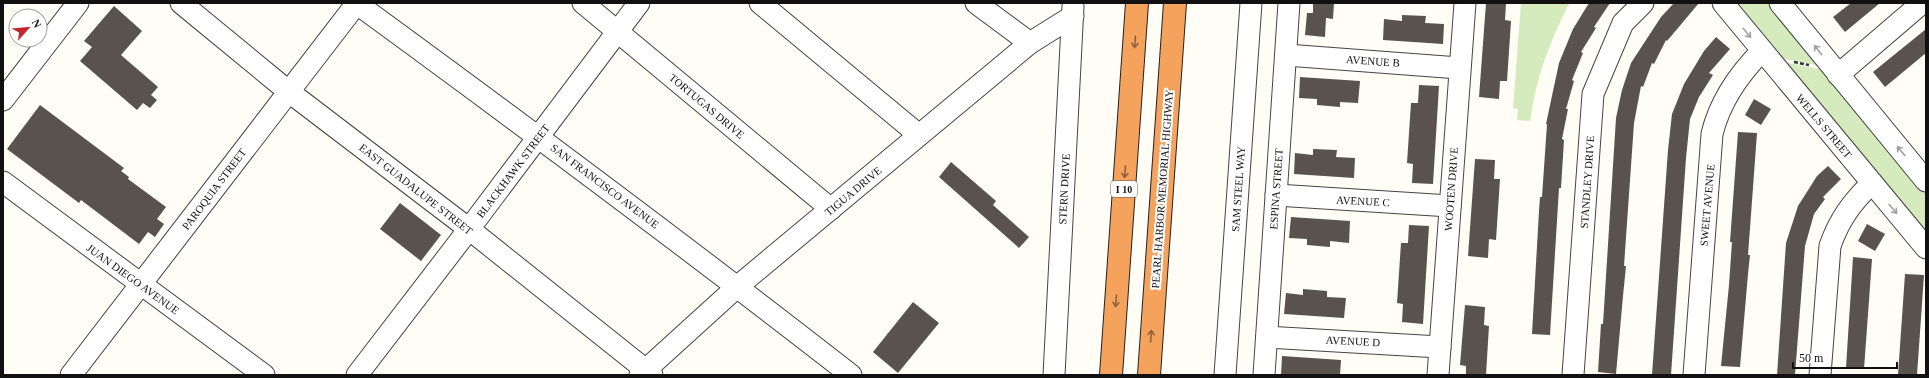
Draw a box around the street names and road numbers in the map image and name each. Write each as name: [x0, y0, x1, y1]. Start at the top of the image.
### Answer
street label: AVENUE B: [1346, 53, 1400, 69]
street label: TORTUGAS DRIVE: [667, 71, 747, 141]
street label: PEARL HARBOR MEMORIAL HIGHWAY: [1149, 89, 1175, 289]
street label: WELLS STREET: [1794, 92, 1854, 161]
street label: BLACKHAWK STREET: [474, 122, 552, 220]
street label: STANDLEY DRIVE: [1578, 135, 1596, 229]
street label: EAST GUADALUPE STREET: [357, 141, 475, 237]
street label: SAN FRANCISCO AVENUE: [549, 141, 662, 231]
street label: PAROQUIA STREET: [180, 146, 249, 232]
street label: SAM STEEL WAY: [1229, 146, 1247, 232]
street label: WOOTEN DRIVE: [1442, 146, 1460, 231]
street label: ESPINA STREET: [1267, 148, 1285, 230]
street label: STERN DRIVE: [1056, 153, 1072, 225]
street label: SWEET AVENUE: [1697, 163, 1717, 247]
street label: TIGUA DRIVE: [822, 164, 884, 218]
road number: I 10: [1111, 181, 1137, 197]
street label: AVENUE C: [1336, 194, 1390, 208]
street label: JUAN DIEGO AVENUE: [85, 242, 182, 317]
street label: AVENUE D: [1325, 334, 1381, 348]

